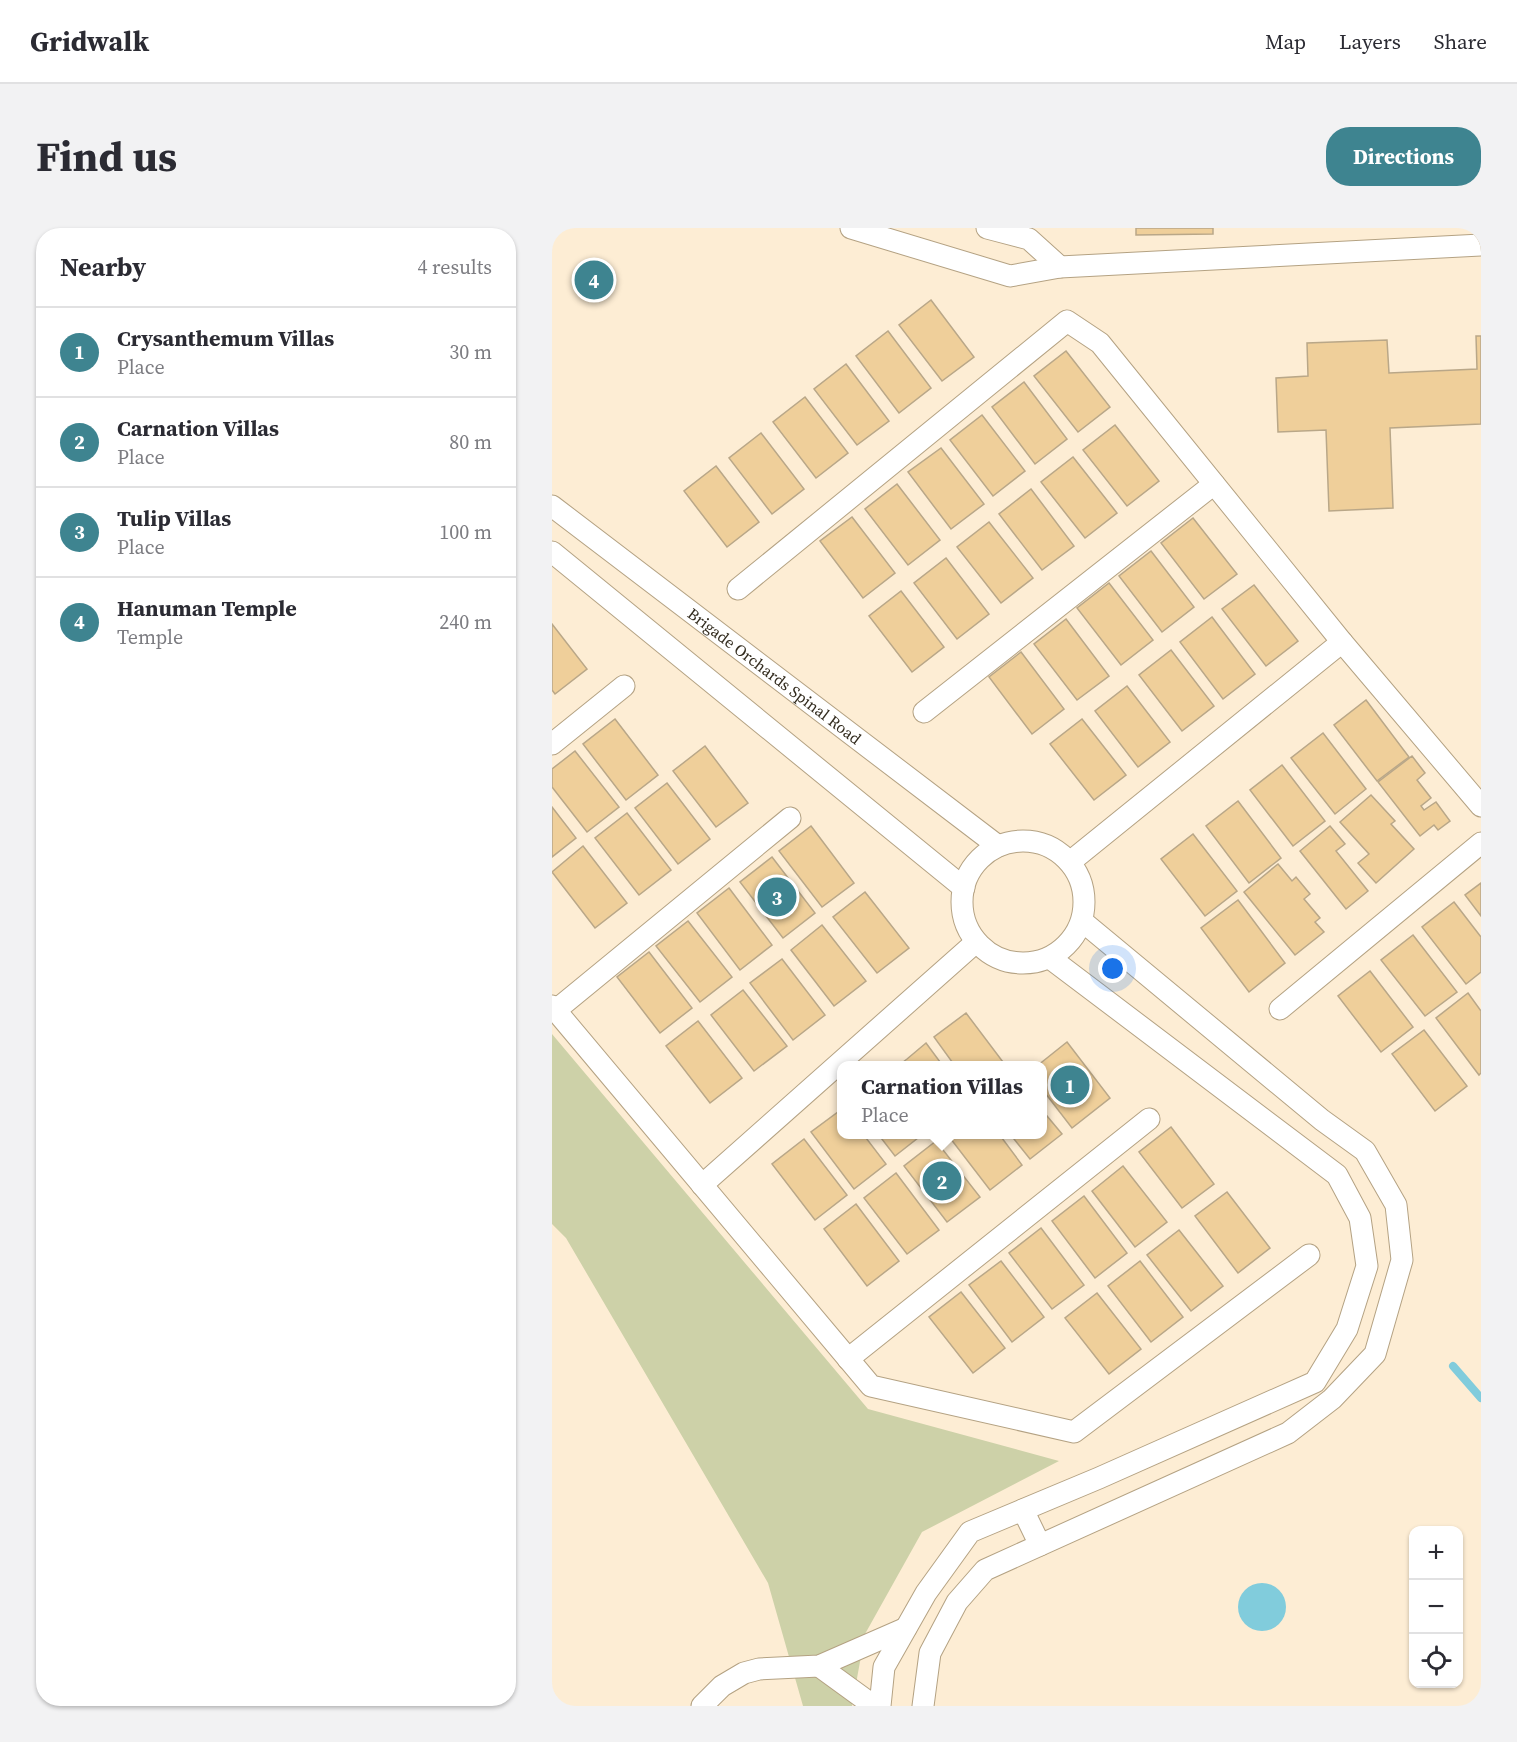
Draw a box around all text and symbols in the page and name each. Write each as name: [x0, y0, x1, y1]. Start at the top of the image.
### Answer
text: Gridwalk: [30, 22, 149, 60]
text: Map: [1265, 27, 1306, 56]
text: Layers: [1339, 27, 1401, 56]
text: Share: [1434, 27, 1487, 56]
text: Find us: [36, 127, 177, 185]
button: Directions: [1326, 127, 1481, 186]
text: Nearby: [60, 249, 146, 285]
text: 4 results: [417, 253, 492, 281]
pin: 4: [574, 257, 614, 302]
text: Crysanthemum Villas: [117, 323, 334, 353]
text: 1: [74, 338, 85, 366]
text: 30 m: [449, 338, 492, 366]
text: Place: [117, 353, 165, 381]
text: Carnation Villas: [117, 413, 279, 443]
text: 2: [74, 428, 85, 456]
text: 80 m: [449, 428, 492, 456]
text: Place: [117, 443, 165, 471]
text: Tulip Villas: [117, 503, 231, 533]
text: 3: [74, 518, 85, 546]
text: 100 m: [439, 518, 492, 546]
text: Place: [117, 533, 165, 561]
text: Hanuman Temple: [117, 593, 297, 623]
street label: Brigade Orchards Spinal Road: [683, 602, 866, 749]
text: 4: [74, 608, 85, 636]
text: 240 m: [439, 608, 492, 636]
text: Temple: [117, 623, 183, 651]
pin: 3: [758, 874, 796, 920]
your location: [1098, 954, 1127, 983]
popup: [837, 1061, 1047, 1139]
pin: 1: [1050, 1062, 1090, 1108]
text: Carnation Villas: [861, 1071, 1023, 1101]
text: Place: [861, 1101, 909, 1129]
pin: 2: [922, 1158, 962, 1204]
map controls: [1409, 1526, 1463, 1688]
button: +: [1409, 1526, 1463, 1580]
button: −: [1409, 1580, 1463, 1634]
button: locate: [1409, 1634, 1463, 1688]

